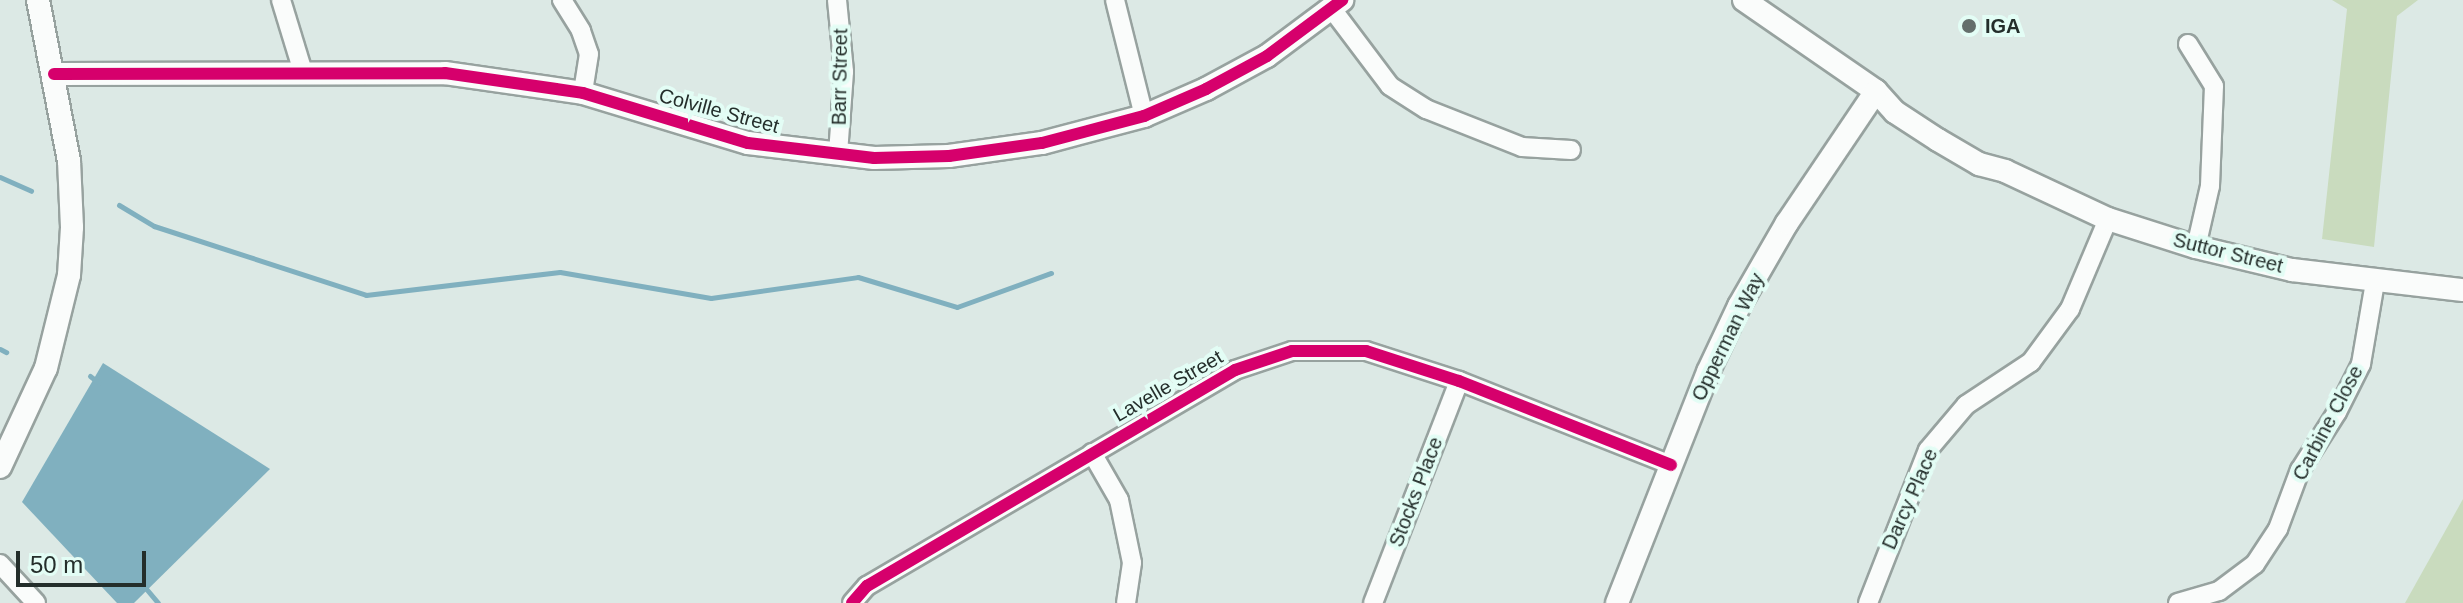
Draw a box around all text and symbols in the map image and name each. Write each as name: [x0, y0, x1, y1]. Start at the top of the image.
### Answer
place label: IGA: [1985, 14, 2021, 38]
marker: IGA: [1960, 17, 1978, 35]
street label: Barr Street: [827, 28, 853, 126]
street label: Colville Street: [656, 83, 782, 139]
street label: Suttor Street: [2171, 228, 2285, 278]
street label: Opperman Way: [1687, 269, 1769, 405]
street label: Lavelle Street: [1109, 345, 1227, 427]
street label: Carbine Close: [2288, 361, 2368, 485]
street label: Stocks Place: [1384, 434, 1448, 550]
street label: Darcy Place: [1877, 445, 1943, 553]
scale bar: [20, 535, 150, 585]
text: 50 m: [30, 551, 83, 578]

